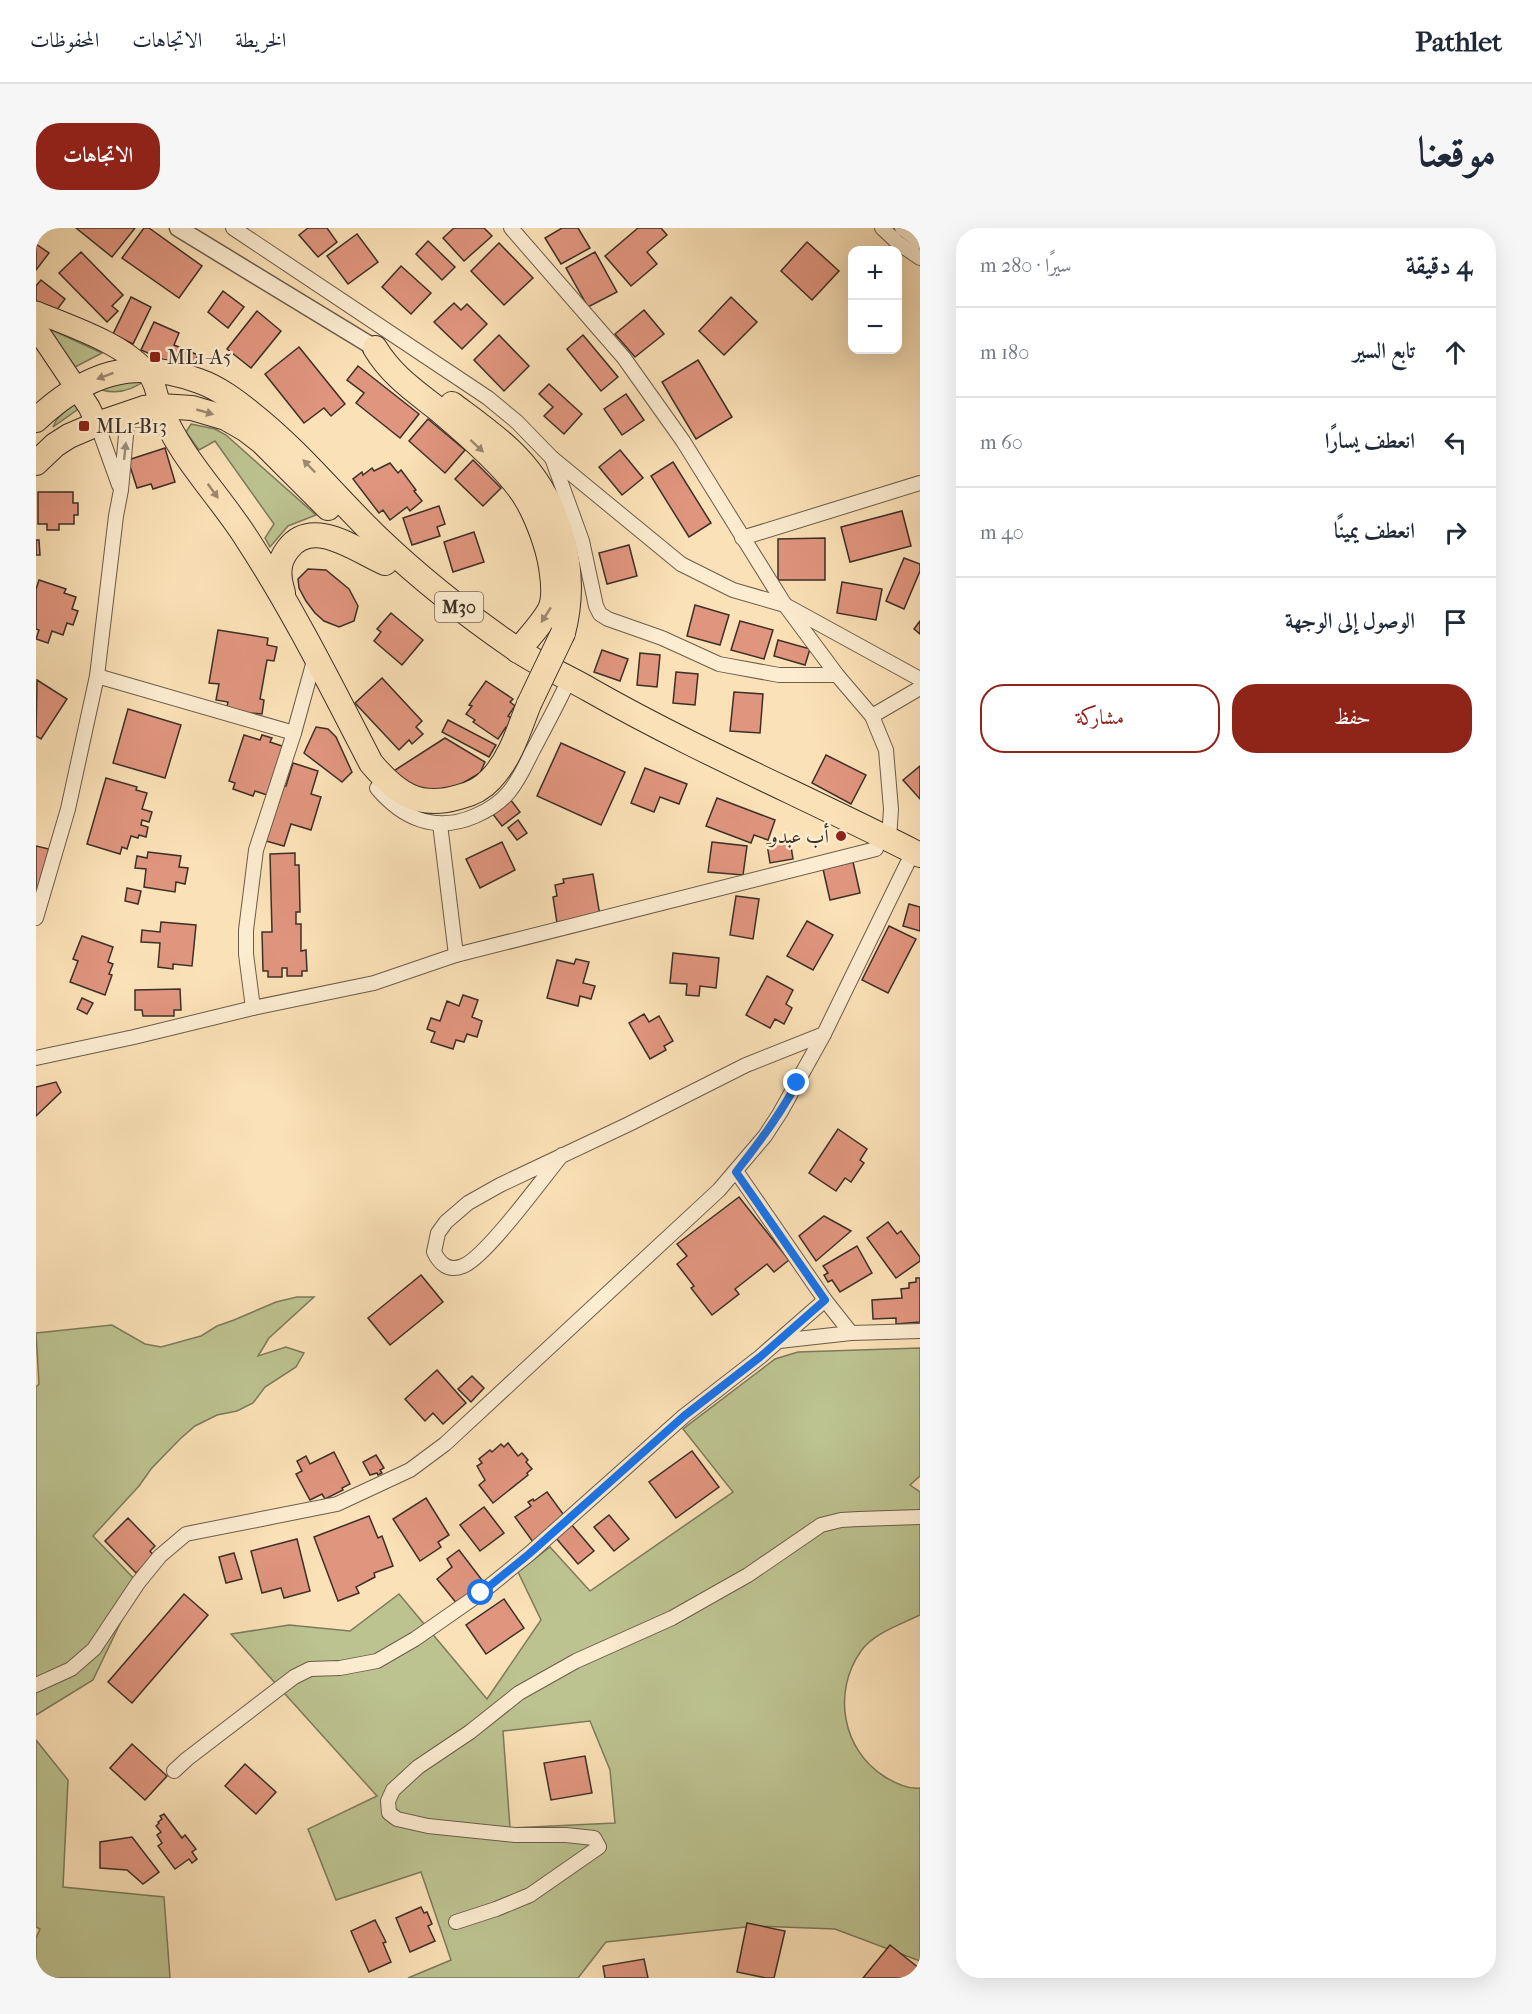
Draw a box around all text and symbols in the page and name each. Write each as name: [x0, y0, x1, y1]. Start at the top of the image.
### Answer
text: Pathlet: [1415, 25, 1502, 58]
text: المحفوظات: [30, 28, 99, 52]
text: الاتجاهات: [132, 28, 202, 52]
text: الخريطة: [235, 28, 286, 52]
button: الاتجاهات: [36, 123, 160, 190]
text: موقعنا: [1418, 128, 1496, 177]
map controls: [848, 246, 902, 354]
button: +: [848, 246, 902, 300]
text: 4 دقيقة: [1406, 250, 1472, 281]
text: سيرًا · 280 m: [980, 254, 1072, 277]
button: −: [848, 300, 902, 354]
icon: ahead: [1439, 336, 1472, 369]
text: تابع السير: [1353, 338, 1415, 364]
text: 180 m: [980, 341, 1029, 364]
place label: ML1-A5: [167, 346, 231, 369]
marker: ML1-A5: [148, 350, 162, 364]
one-way arrow: [96, 371, 114, 381]
one-way arrow: [196, 408, 214, 417]
place label: ML1-B13: [96, 415, 167, 438]
marker: ML1-B13: [77, 419, 91, 433]
icon: left: [1439, 426, 1472, 459]
text: انعطف يسارًا: [1325, 428, 1415, 454]
text: 60 m: [980, 431, 1023, 454]
one-way arrow: [470, 439, 485, 453]
one-way arrow: [120, 442, 130, 461]
one-way arrow: [303, 460, 317, 474]
one-way arrow: [207, 483, 219, 498]
icon: right: [1439, 516, 1472, 549]
text: انعطف يمينًا: [1334, 518, 1415, 544]
text: 40 m: [980, 521, 1024, 544]
road number: M30: [435, 592, 483, 622]
one-way arrow: [540, 606, 551, 623]
icon: arrive: [1439, 606, 1472, 639]
text: الوصول إلى الوجهة: [1285, 608, 1415, 634]
button: مشاركة: [980, 684, 1220, 753]
button: حفظ: [1232, 684, 1472, 753]
place label: أب عبدو: [768, 822, 829, 849]
marker: أب عبدو: [834, 829, 848, 843]
route end: [783, 1069, 809, 1095]
route start: [467, 1579, 493, 1605]

